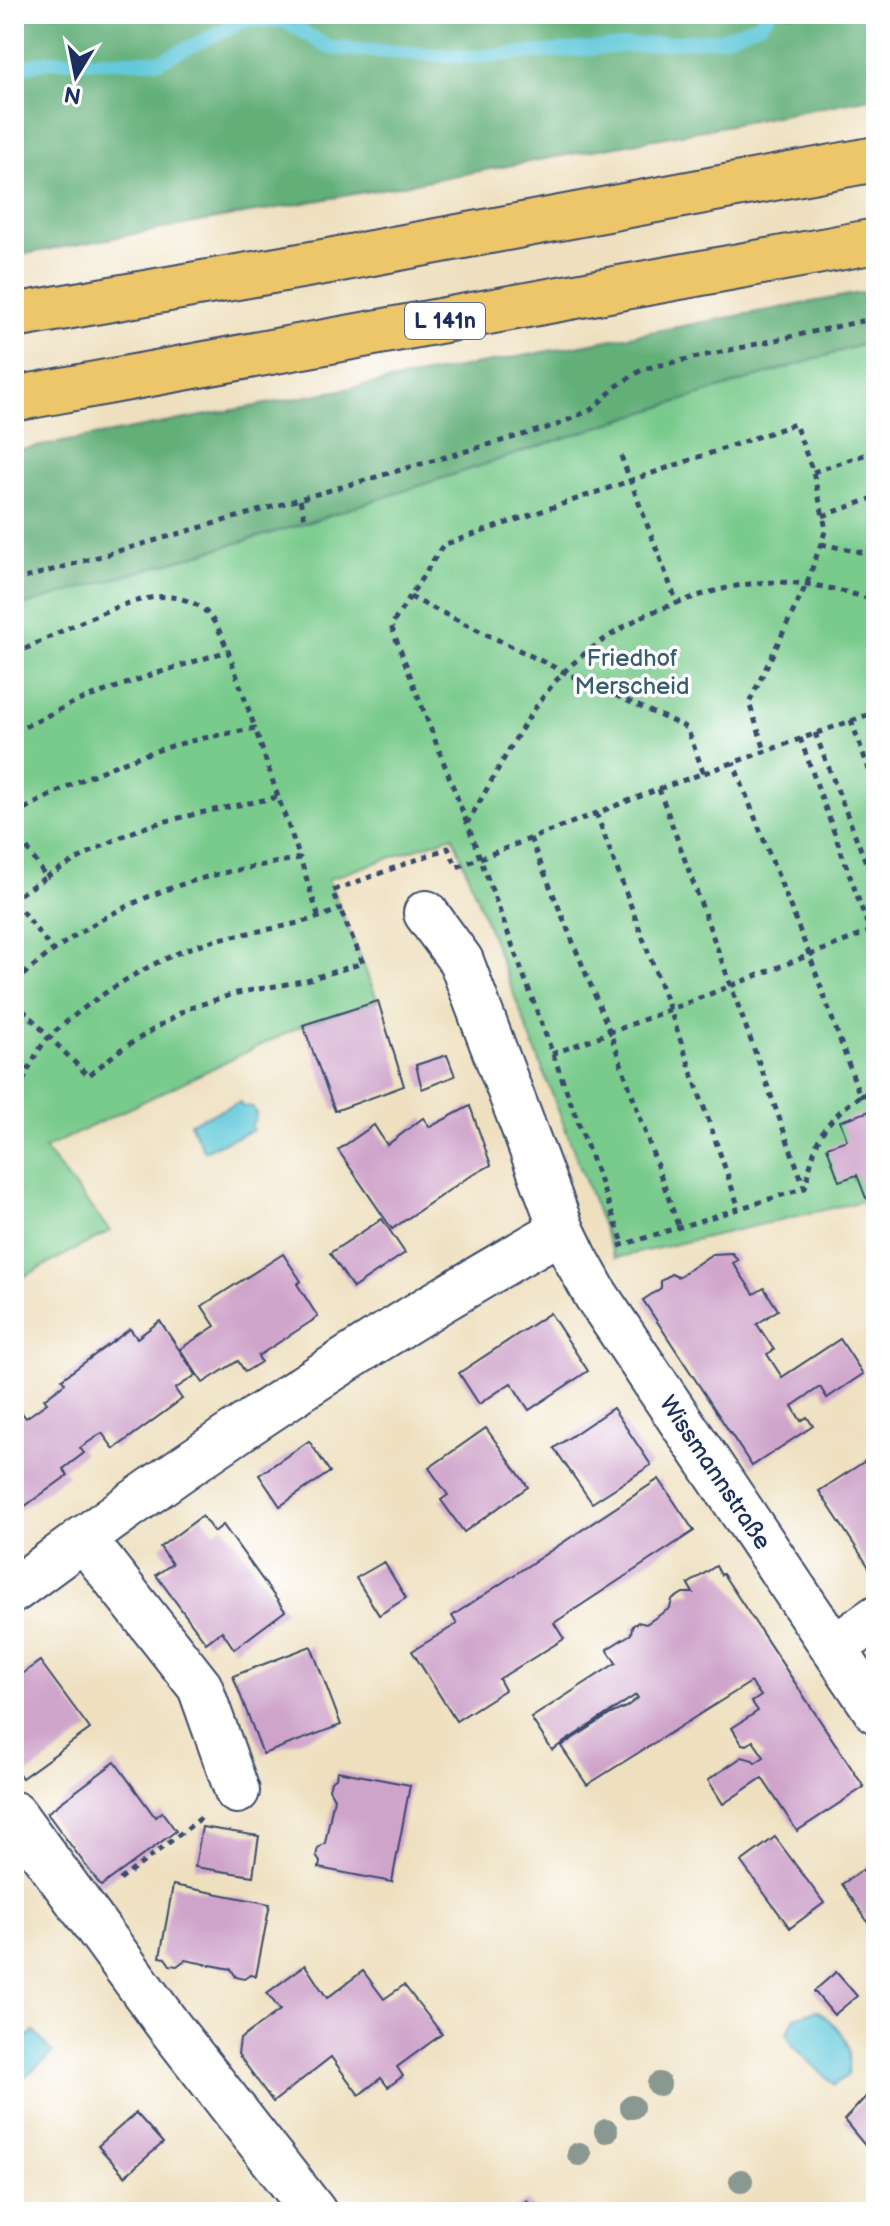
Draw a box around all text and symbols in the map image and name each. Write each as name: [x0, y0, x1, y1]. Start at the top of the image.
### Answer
north arrow: [36, 36, 116, 116]
text: N: [62, 79, 83, 109]
road number: L 141n: [405, 303, 485, 339]
park label: Friedhof Merscheid: [574, 644, 690, 701]
street label: Wissmannstraße: [653, 1390, 778, 1555]

